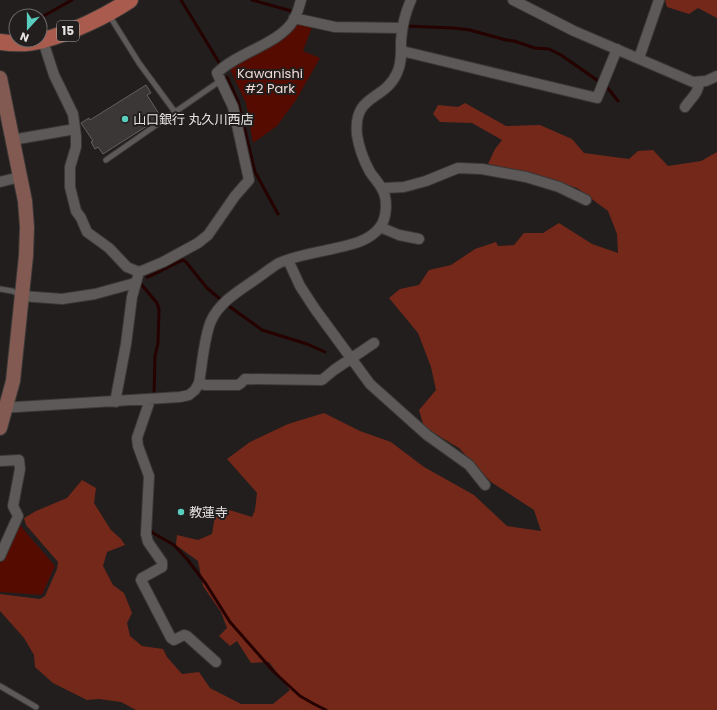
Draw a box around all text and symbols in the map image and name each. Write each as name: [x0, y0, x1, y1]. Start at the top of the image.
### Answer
north arrow: [8, 8, 48, 48]
road number: 15: [57, 21, 79, 41]
text: N: [18, 28, 31, 46]
park label: Kawanishi #2 Park: [237, 64, 303, 98]
place label: 山口銀行 丸久川西店: [133, 110, 253, 129]
marker: 山口銀行 丸久川西店: [120, 114, 130, 124]
place label: 教蓮寺: [189, 503, 228, 522]
marker: 教蓮寺: [176, 507, 186, 517]

